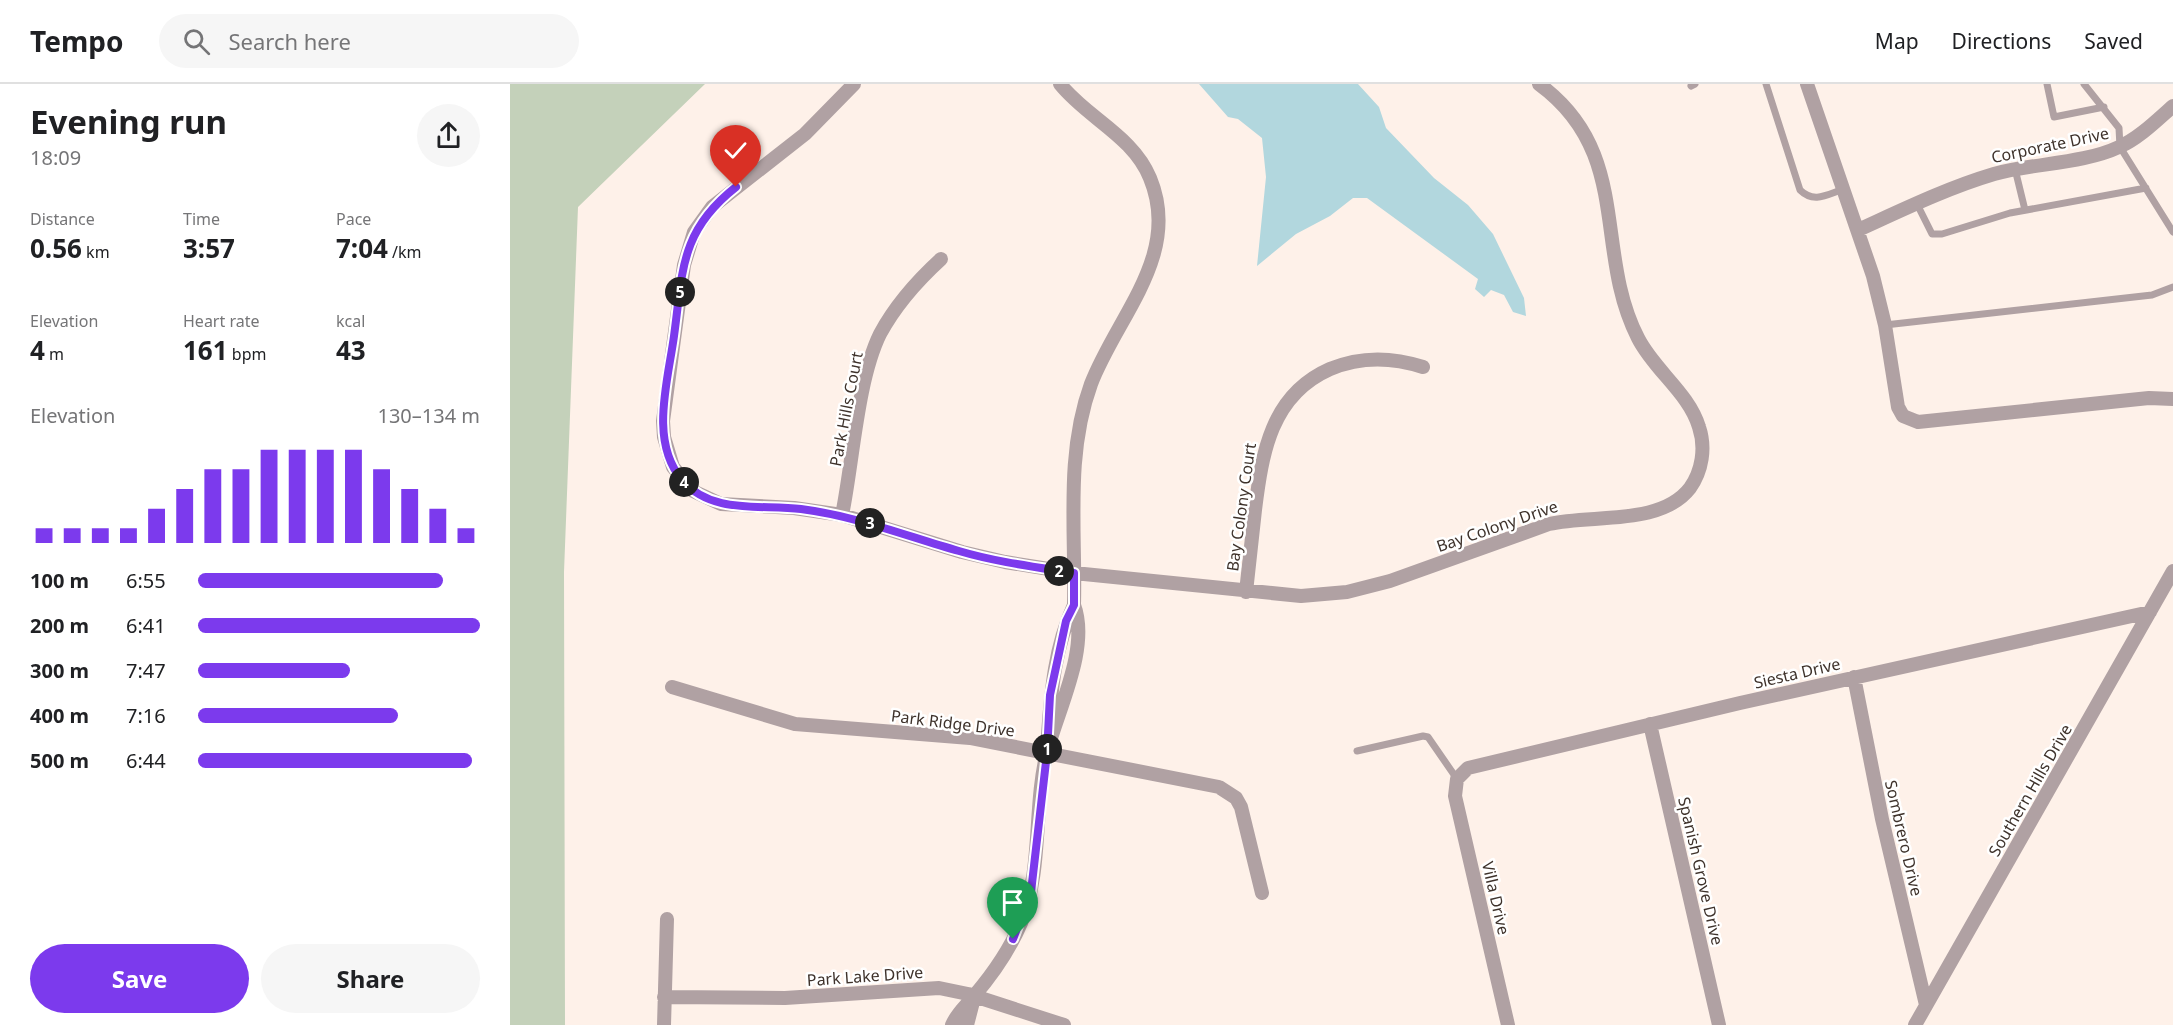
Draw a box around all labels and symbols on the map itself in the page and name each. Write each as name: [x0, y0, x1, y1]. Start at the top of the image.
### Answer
street label: Corporate Drive: [1989, 122, 2111, 168]
pin: [710, 125, 761, 187]
pin: 5: [665, 277, 695, 307]
street label: Park Hills Court: [824, 350, 868, 468]
street label: Bay Colony Court: [1221, 441, 1261, 573]
pin: 4: [669, 467, 699, 497]
street label: Bay Colony Drive: [1433, 495, 1561, 557]
pin: 3: [855, 508, 885, 538]
pin: 2: [1044, 556, 1074, 586]
street label: Siesta Drive: [1752, 652, 1842, 694]
street label: Park Ridge Drive: [890, 704, 1016, 742]
street label: Southern Hills Drive: [1983, 720, 2077, 860]
pin: 1: [1032, 734, 1062, 764]
street label: Sombrero Drive: [1880, 778, 1928, 898]
street label: Spanish Grove Drive: [1673, 795, 1729, 947]
street label: Villa Drive: [1477, 859, 1515, 937]
pin: [987, 877, 1038, 939]
street label: Park Lake Drive: [806, 961, 924, 991]

